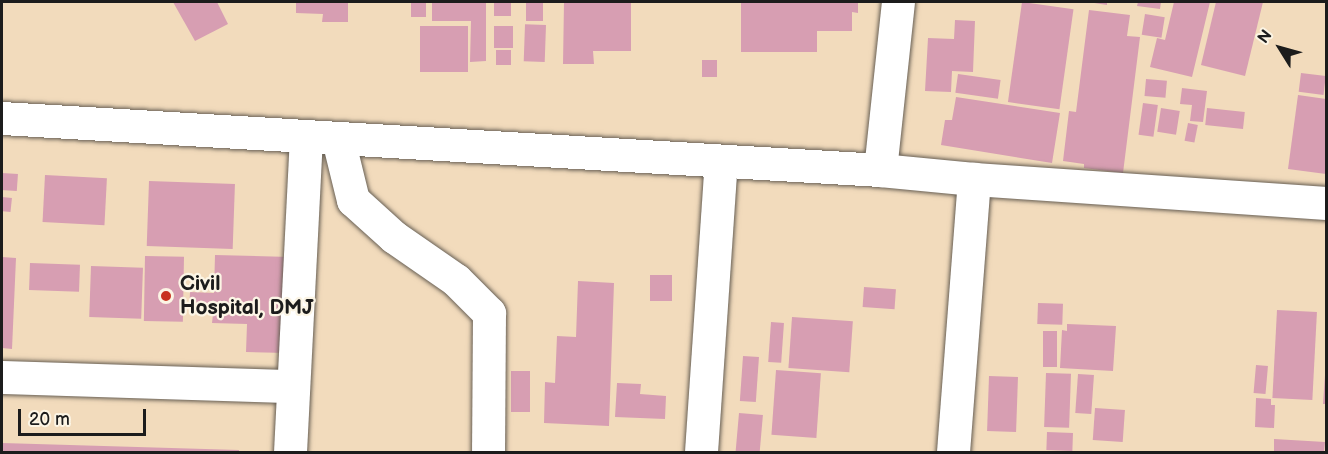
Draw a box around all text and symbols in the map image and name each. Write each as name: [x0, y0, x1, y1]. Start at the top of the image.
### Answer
north arrow: [1250, 18, 1310, 78]
text: N: [1254, 26, 1276, 47]
place label: Civil Hospital, DMJ: [180, 271, 314, 321]
marker: Civil Hospital, DMJ: [157, 287, 175, 305]
scale bar: [21, 397, 148, 435]
text: 20 m: [29, 409, 70, 430]

